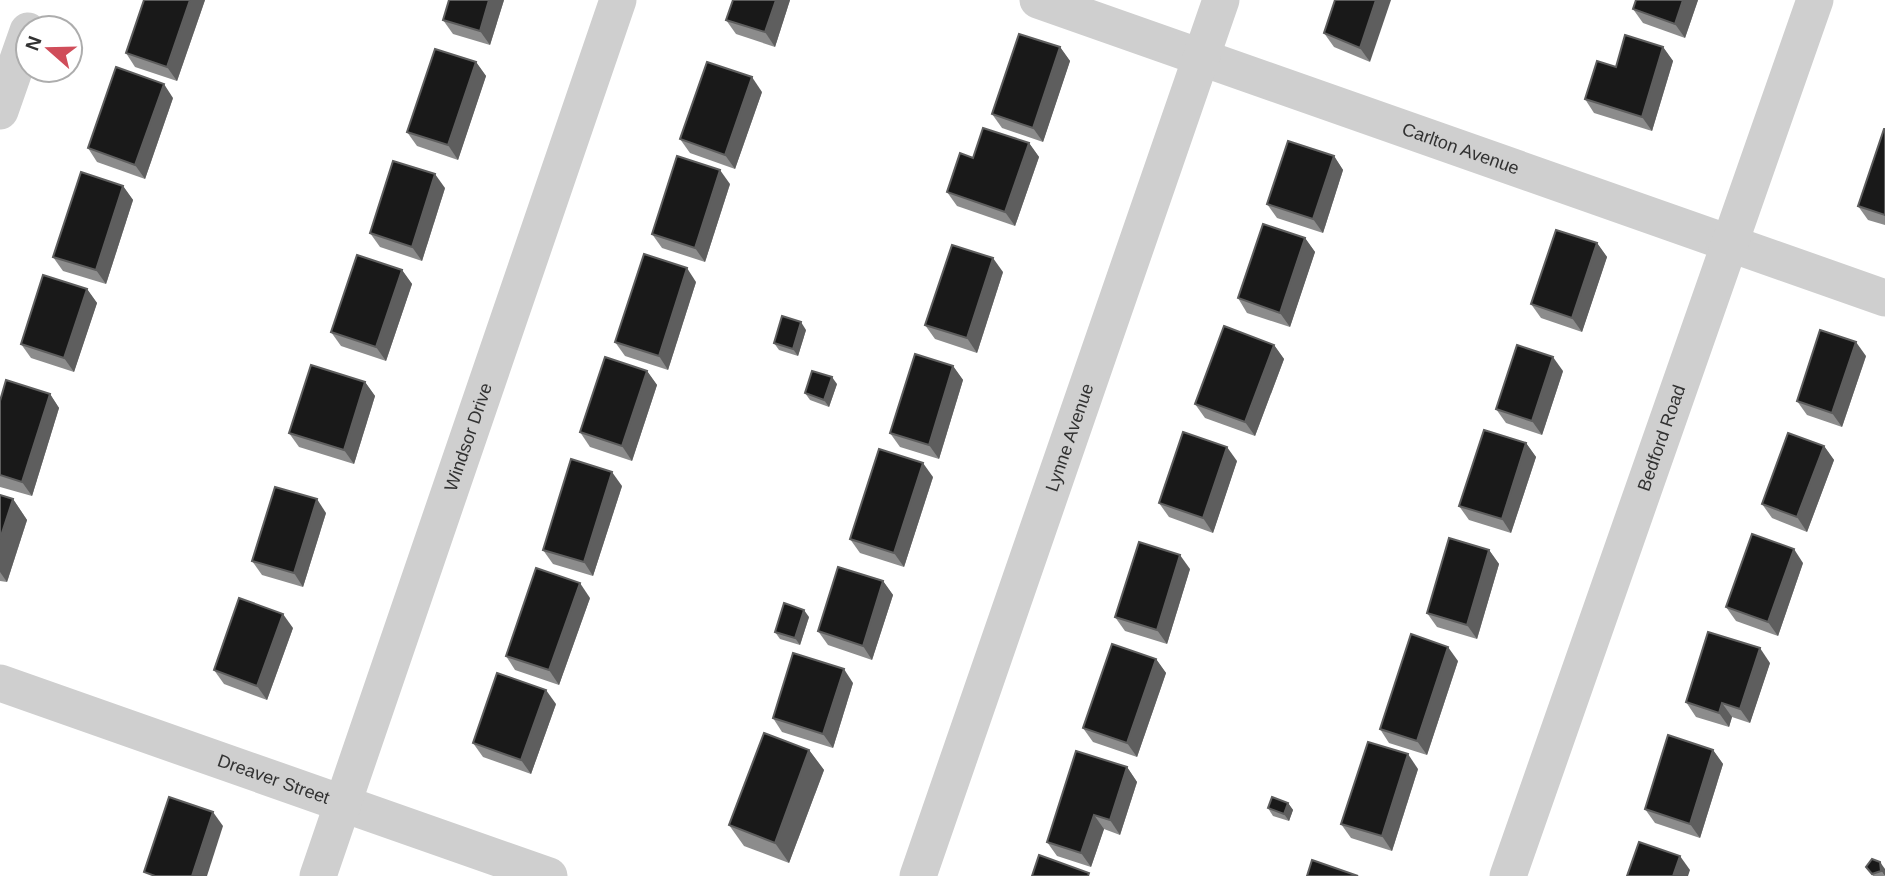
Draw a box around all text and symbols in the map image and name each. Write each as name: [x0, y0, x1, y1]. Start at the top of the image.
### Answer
north arrow: [14, 14, 84, 84]
text: N: [21, 33, 46, 53]
street label: Carlton Avenue: [1399, 119, 1522, 179]
street label: Windsor Drive: [441, 380, 496, 494]
street label: Lynne Avenue: [1042, 381, 1098, 494]
street label: Bedford Road: [1634, 382, 1689, 494]
street label: Dreaver Street: [215, 750, 332, 808]

